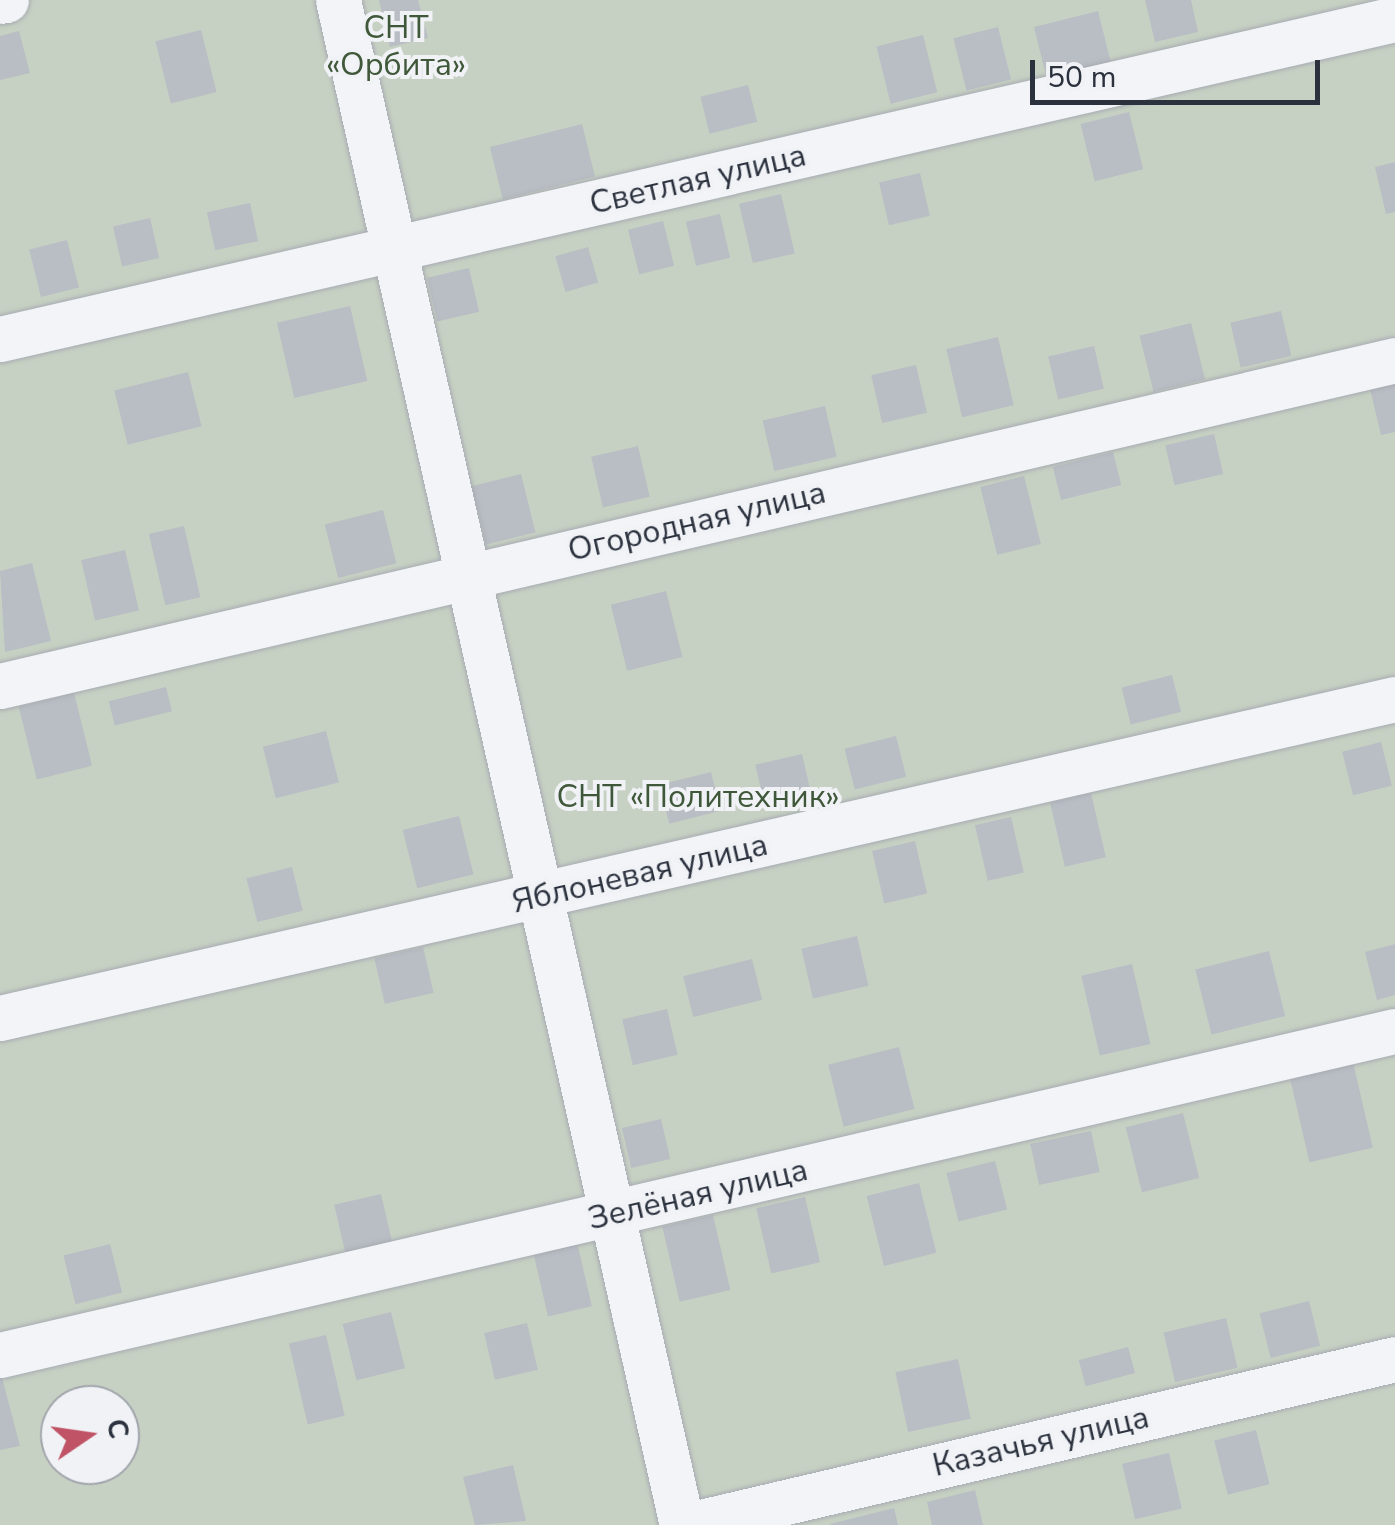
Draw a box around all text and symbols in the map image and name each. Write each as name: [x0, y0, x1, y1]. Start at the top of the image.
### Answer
park label: СНТ «Орбита»: [326, 10, 466, 85]
scale bar: [1035, 40, 1325, 102]
text: 50 m: [1047, 57, 1116, 98]
street label: Светлая улица: [586, 136, 810, 224]
street label: Огородная улица: [564, 474, 830, 570]
park label: СНТ «Политехник»: [556, 778, 840, 816]
street label: Яблоневая улица: [508, 826, 772, 922]
street label: Зелёная улица: [584, 1151, 812, 1239]
north arrow: [40, 1385, 140, 1485]
street label: Казачья улица: [929, 1398, 1153, 1486]
text: С: [97, 1415, 138, 1442]

